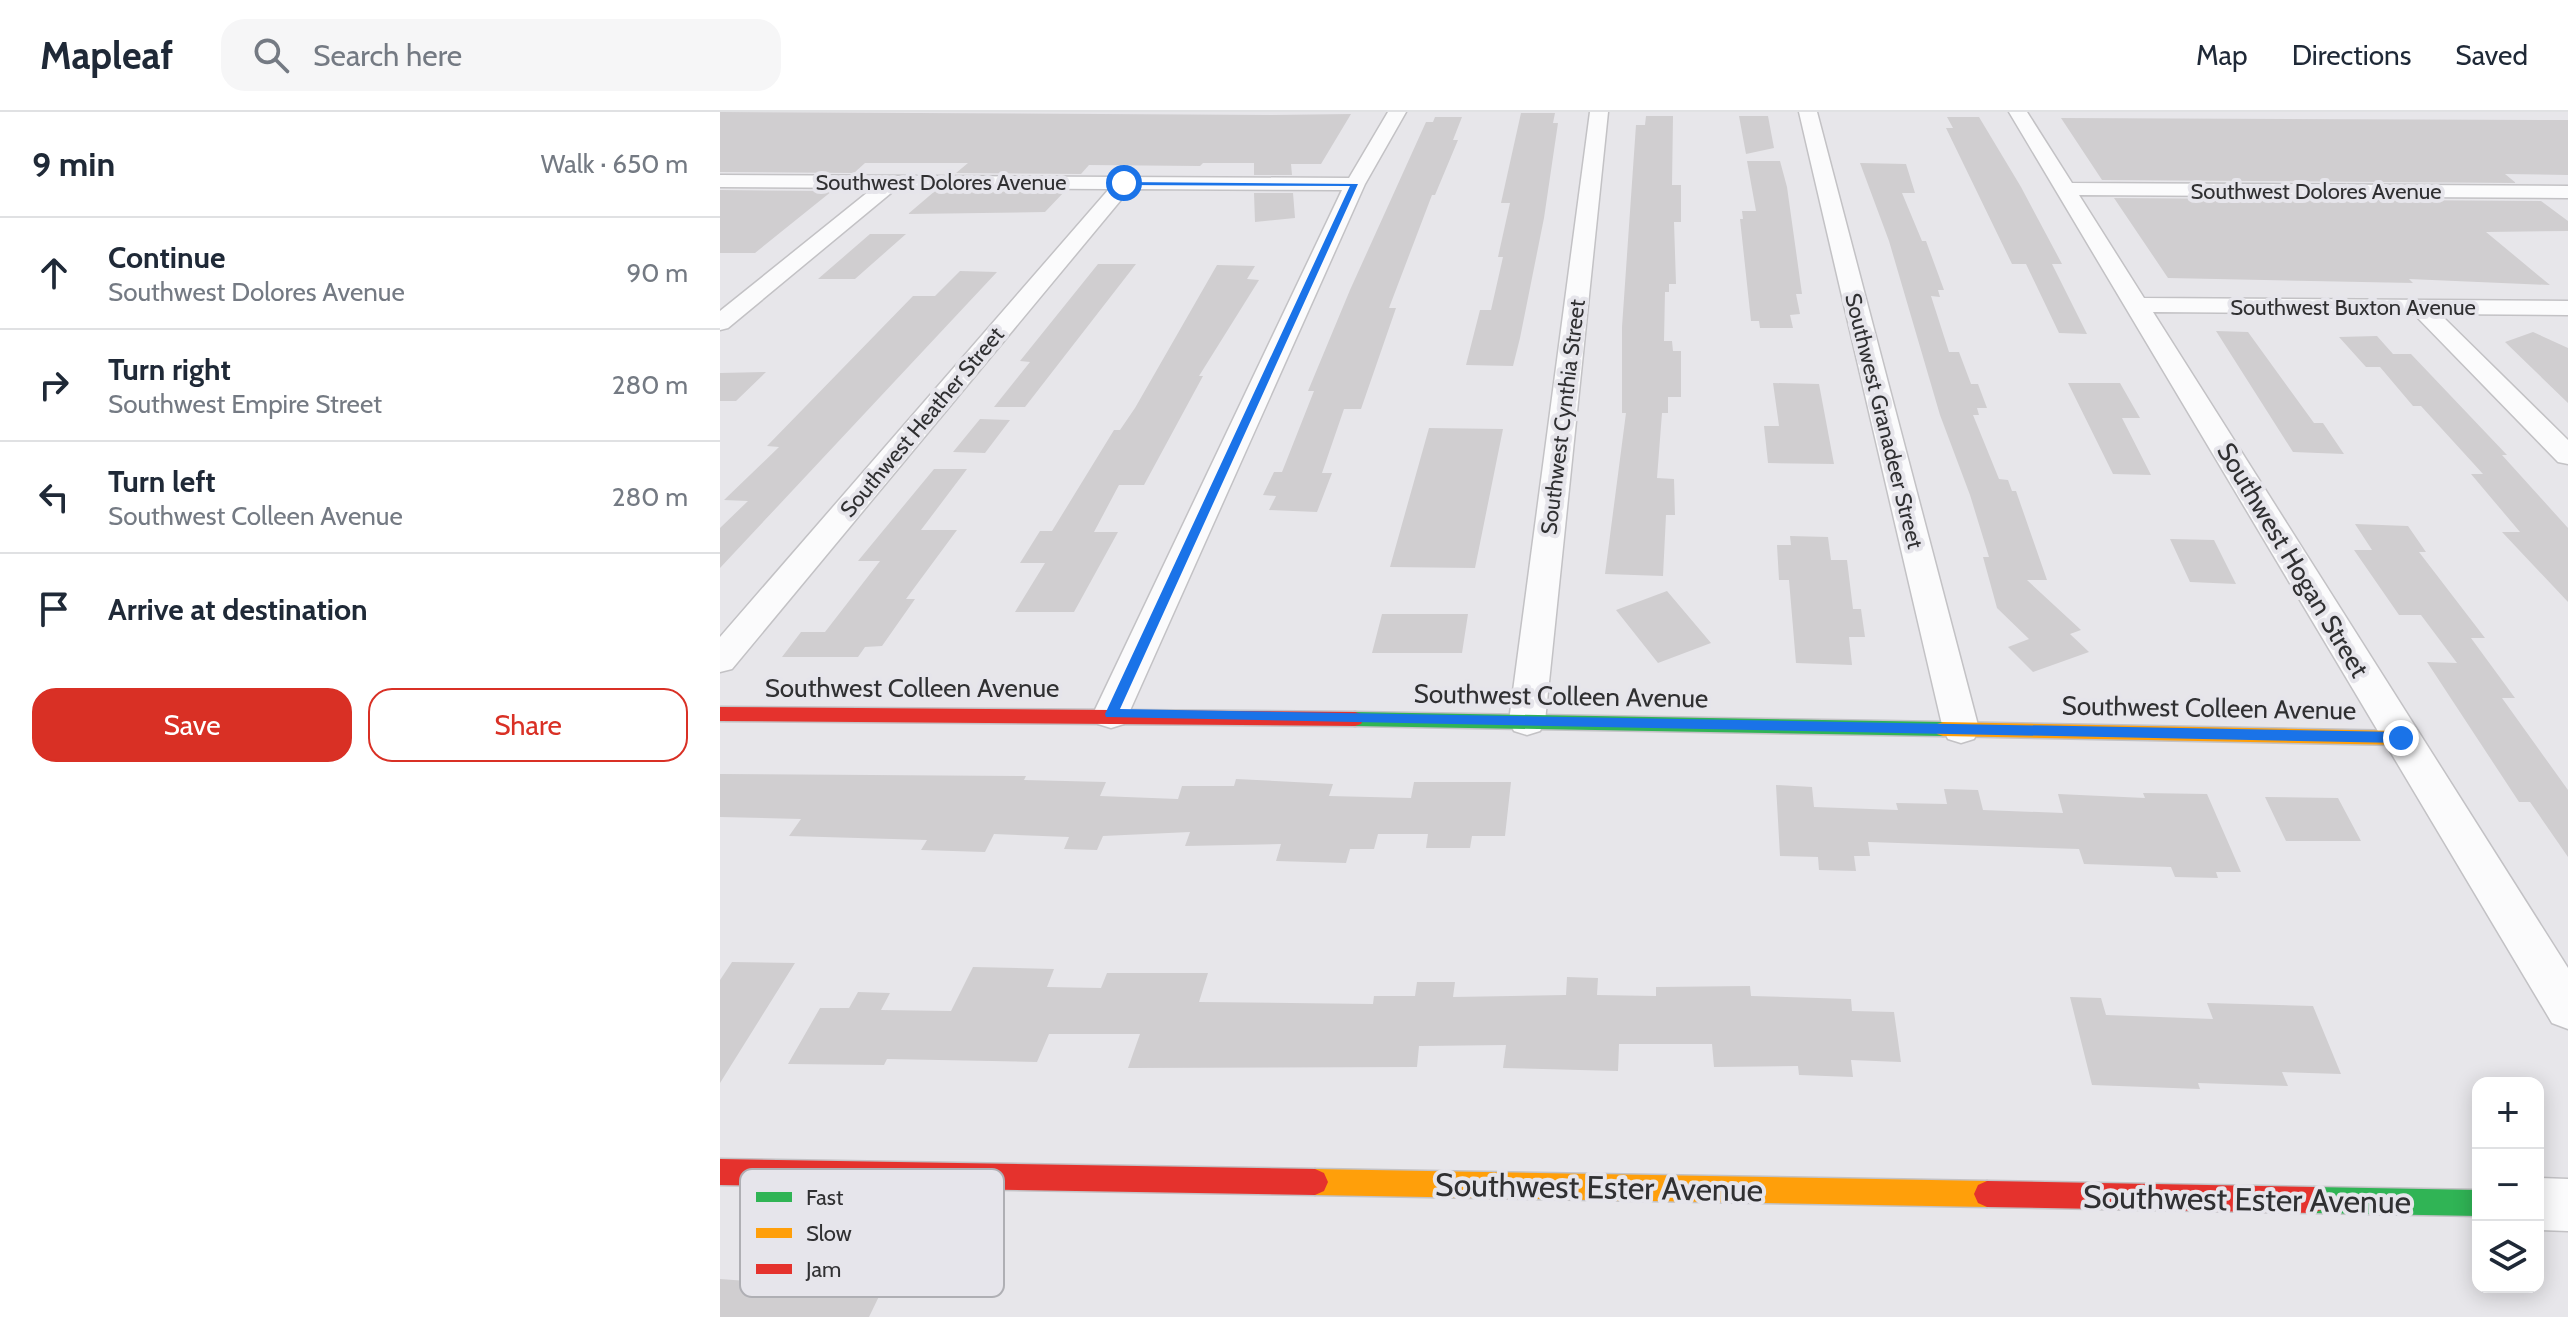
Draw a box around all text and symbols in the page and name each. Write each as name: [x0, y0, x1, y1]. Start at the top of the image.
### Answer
search box: [221, 19, 781, 91]
text: Mapleaf: [40, 32, 173, 79]
icon: search: [249, 33, 293, 77]
text: Search here: [313, 37, 462, 74]
text: Map: [2196, 38, 2248, 72]
text: Directions: [2292, 38, 2411, 72]
text: Saved: [2455, 38, 2528, 72]
text: 9 min: [32, 143, 115, 185]
text: Walk · 650 m: [541, 148, 688, 180]
route start: [1106, 165, 1142, 201]
street label: Southwest Dolores Avenue: [815, 169, 1067, 196]
street label: Southwest Dolores Avenue: [2190, 178, 2442, 205]
text: Continue: [108, 239, 225, 276]
icon: ahead: [32, 251, 76, 295]
text: 90 m: [626, 257, 688, 289]
text: Southwest Dolores Avenue: [108, 276, 405, 308]
street label: Southwest Granadeer Street: [1839, 290, 1929, 552]
street label: Southwest Buxton Avenue: [2230, 294, 2476, 321]
street label: Southwest Cynthia Street: [1535, 297, 1591, 536]
street label: Southwest Heather Street: [834, 321, 1010, 523]
text: Turn right: [108, 351, 231, 388]
icon: right: [32, 363, 76, 407]
text: 280 m: [612, 369, 688, 401]
text: Southwest Empire Street: [108, 388, 382, 420]
street label: Southwest Hogan Street: [2210, 437, 2376, 683]
text: Turn left: [108, 463, 216, 500]
icon: left: [32, 475, 76, 519]
text: 280 m: [612, 481, 688, 513]
text: Southwest Colleen Avenue: [108, 500, 403, 532]
icon: arrive: [32, 587, 76, 631]
text: Arrive at destination: [108, 591, 368, 628]
street label: Southwest Colleen Avenue: [765, 672, 1059, 704]
street label: Southwest Colleen Avenue: [1413, 677, 1709, 715]
button: Save: [32, 688, 352, 762]
button: Share: [368, 688, 688, 762]
street label: Southwest Colleen Avenue: [2061, 689, 2357, 727]
route end: [2383, 720, 2419, 756]
map controls: [2472, 1077, 2544, 1293]
button: +: [2472, 1077, 2544, 1149]
button: −: [2472, 1149, 2544, 1221]
street label: Southwest Ester Avenue: [1435, 1165, 1763, 1209]
legend: [740, 1169, 1004, 1297]
street label: Southwest Ester Avenue: [2083, 1177, 2411, 1221]
text: Fast: [806, 1184, 844, 1211]
text: Slow: [806, 1220, 852, 1247]
button: layers: [2472, 1221, 2544, 1293]
text: Jam: [805, 1256, 841, 1283]

